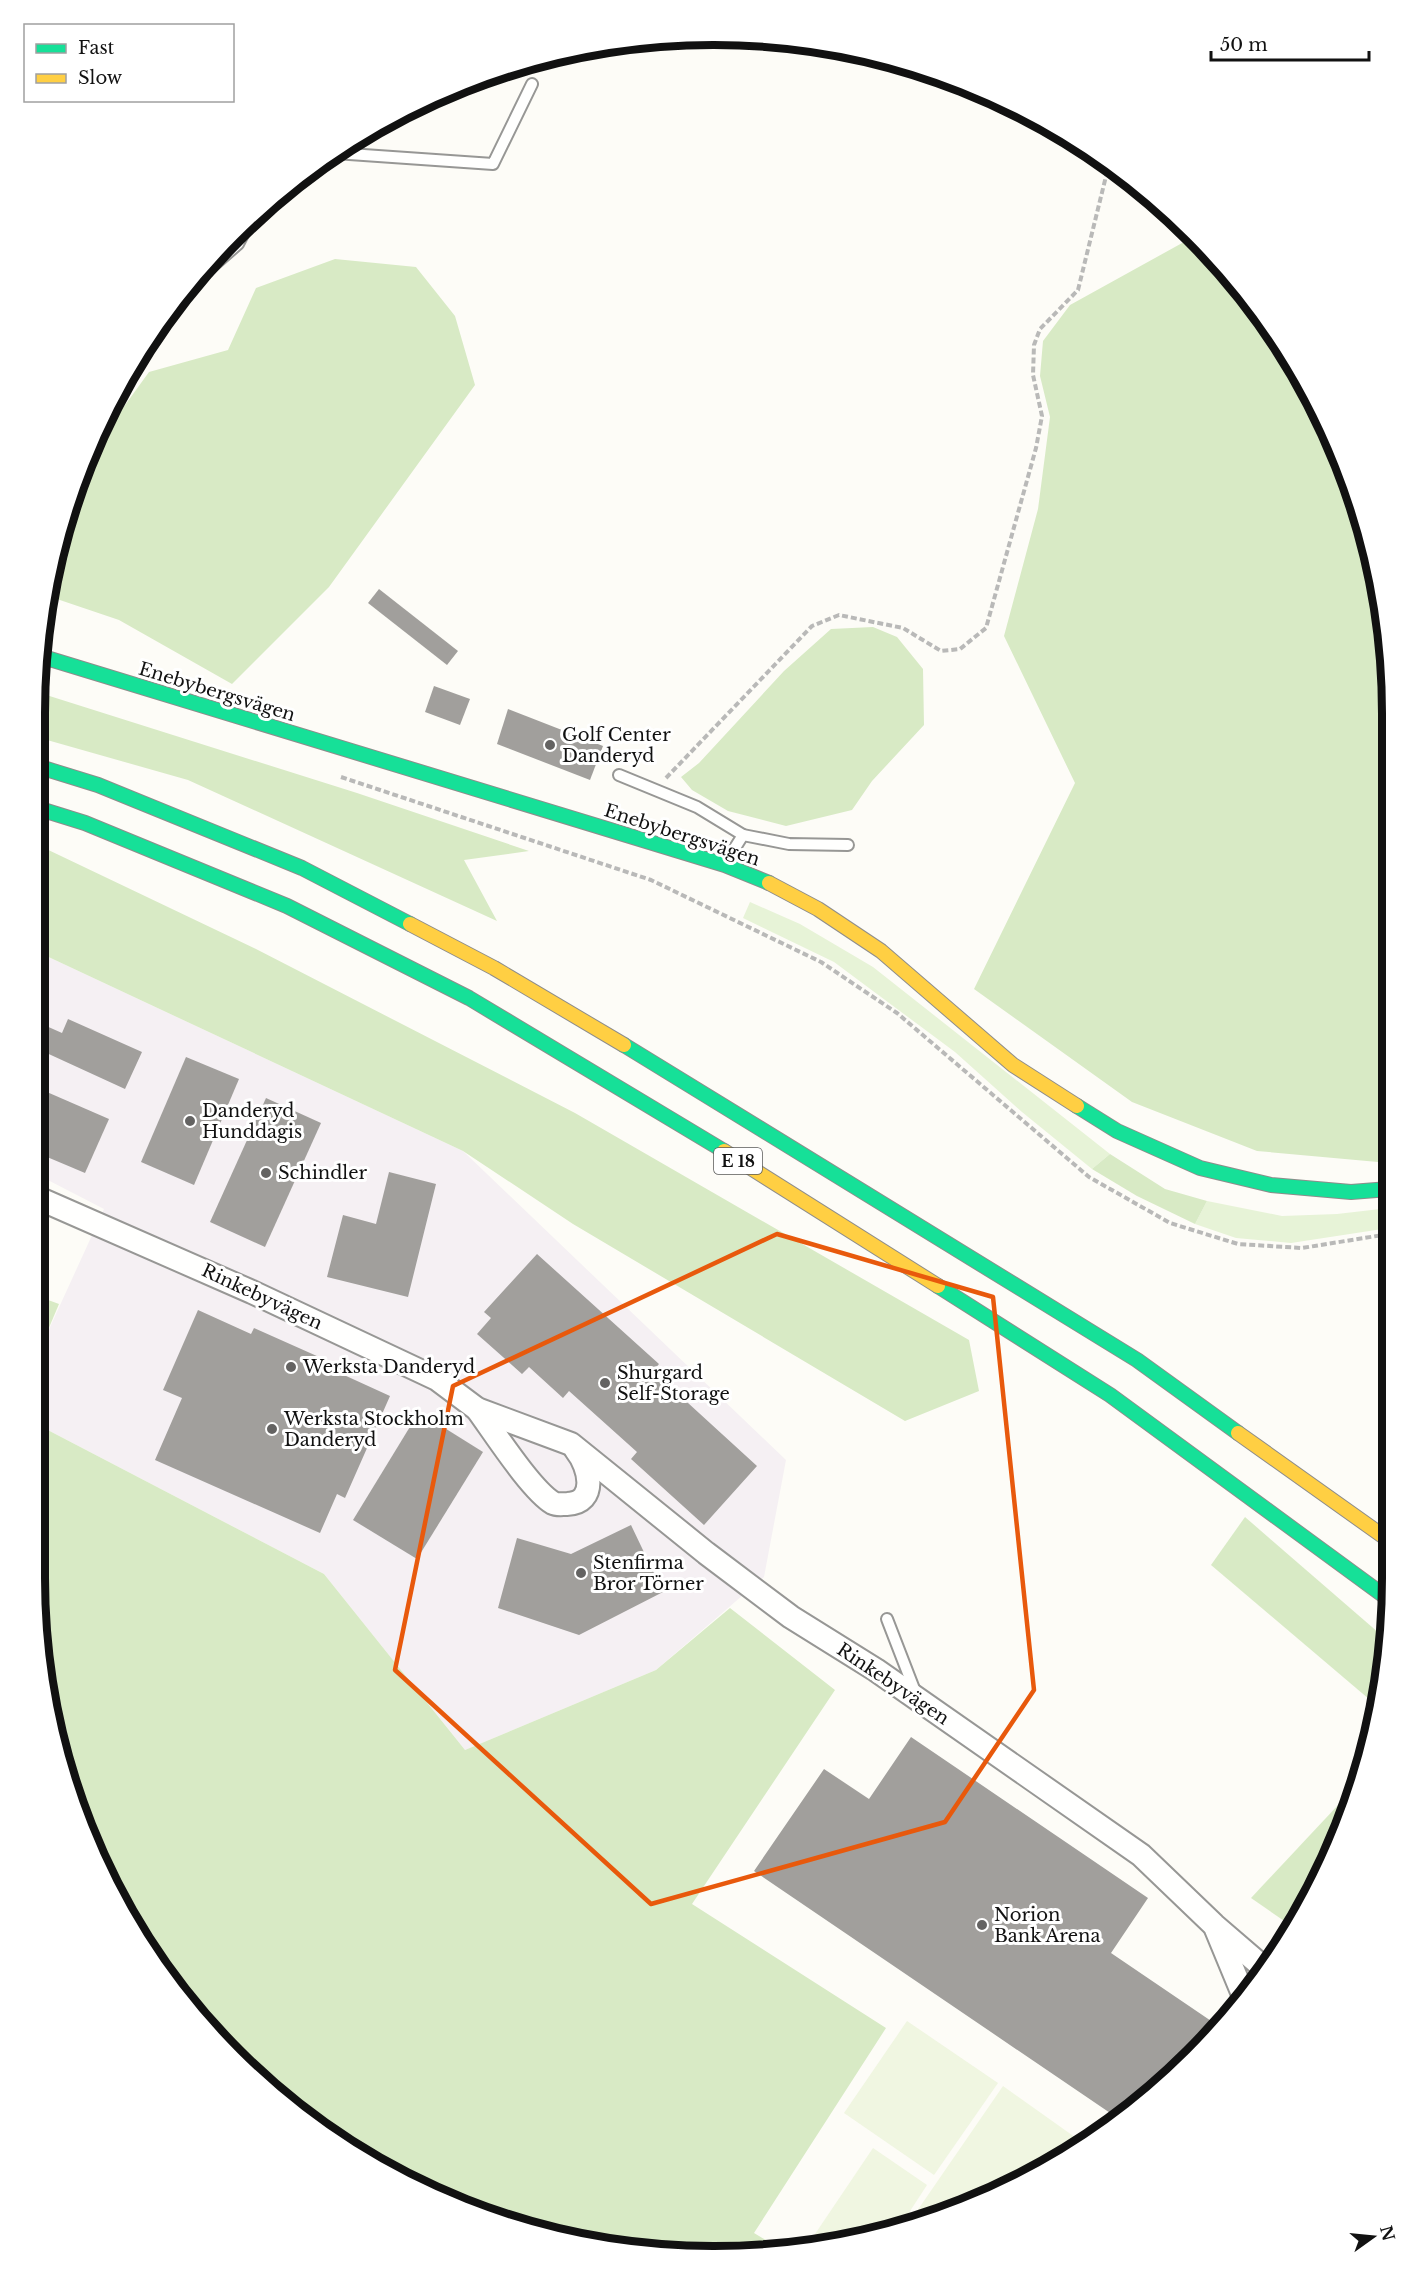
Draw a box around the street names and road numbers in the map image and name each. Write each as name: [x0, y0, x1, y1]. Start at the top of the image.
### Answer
street label: Enebybergsvägen: [136, 658, 298, 726]
street label: Enebybergsvägen: [601, 799, 763, 871]
road number: E 18: [714, 1148, 762, 1174]
street label: Rinkebyvägen: [198, 1259, 326, 1335]
street label: Rinkebyvägen: [833, 1638, 953, 1730]

